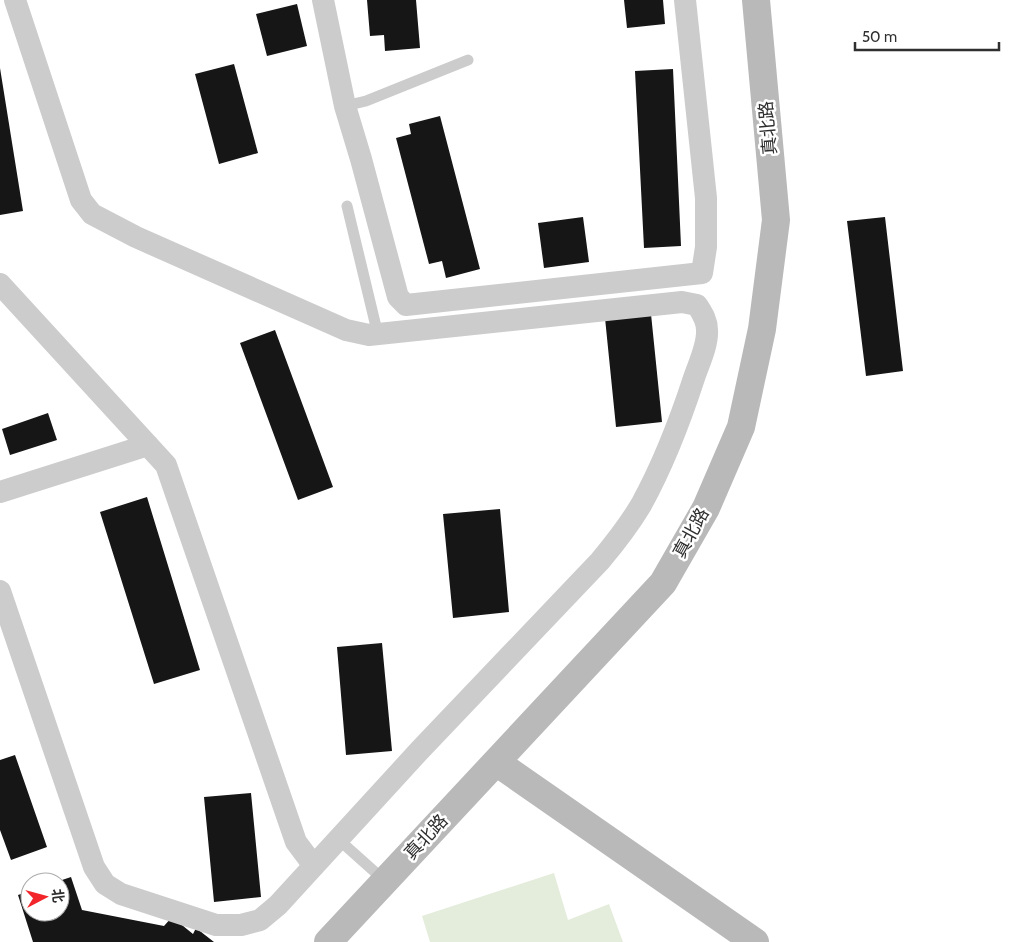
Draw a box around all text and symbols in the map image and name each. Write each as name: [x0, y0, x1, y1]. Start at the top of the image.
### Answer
scale bar: [855, 20, 999, 52]
text: 50 m: [862, 28, 897, 46]
street label: 真北路: [755, 100, 781, 156]
street label: 真北路: [668, 504, 714, 562]
street label: 真北路: [400, 810, 452, 864]
north arrow: [20, 872, 70, 922]
text: 北: [48, 888, 68, 904]

